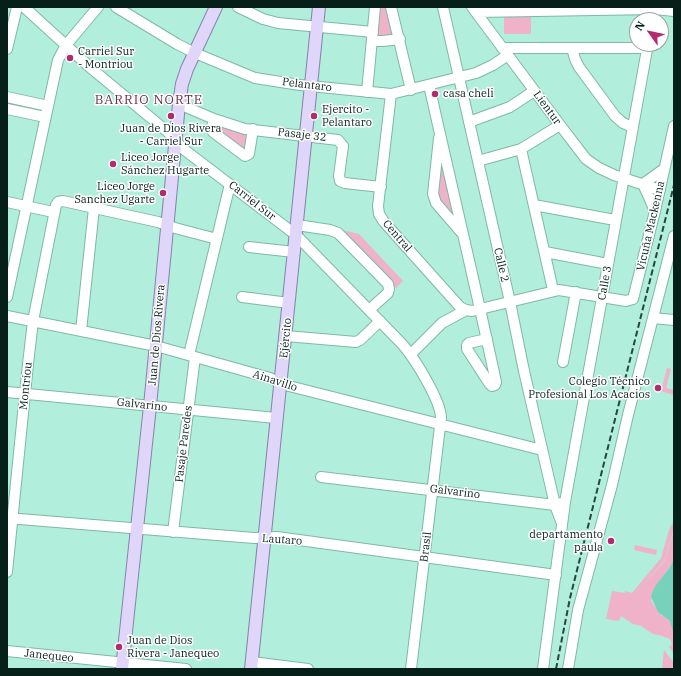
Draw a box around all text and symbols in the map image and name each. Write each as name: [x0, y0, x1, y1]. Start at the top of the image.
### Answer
north arrow: [629, 12, 669, 52]
text: N: [632, 19, 648, 33]
place label: Carriel Sur - Montriou: [78, 45, 134, 71]
marker: Carriel Sur - Montriou: [65, 53, 75, 63]
street label: Pelantaro: [281, 75, 333, 95]
place label: casa cheli: [443, 87, 494, 101]
marker: casa cheli: [430, 89, 440, 99]
street label: Lientur: [530, 89, 564, 127]
district label: BARRIO NORTE: [95, 92, 203, 108]
place label: Ejercito - Pelantaro: [322, 103, 372, 129]
marker: Juan de Dios Rivera - Carriel Sur: [166, 111, 176, 121]
marker: Ejercito - Pelantaro: [309, 111, 319, 121]
place label: Juan de Dios Rivera - Carriel Sur: [120, 122, 222, 148]
street label: Pasaje 32: [277, 125, 327, 145]
place label: Liceo Jorge Sánchez Hugarte: [121, 151, 209, 177]
marker: Liceo Jorge Sánchez Hugarte: [108, 159, 118, 169]
street label: Carriel Sur: [226, 179, 278, 223]
place label: Liceo Jorge Sanchez Ugarte: [74, 180, 155, 206]
street label: Vicuña Mackenna: [634, 180, 668, 272]
marker: Liceo Jorge Sanchez Ugarte: [158, 188, 168, 198]
street label: Central: [380, 217, 414, 255]
street label: Calle 2: [491, 247, 511, 283]
street label: Calle 3: [595, 265, 615, 301]
street label: Juan de Dios Rivera: [146, 284, 168, 386]
street label: Ejército: [277, 317, 295, 359]
street label: Montriou: [17, 361, 35, 411]
street label: Ainavillo: [251, 368, 299, 394]
place label: Colegio Técnico Profesional Los Acacios: [528, 375, 650, 401]
marker: Colegio Técnico Profesional Los Acacios: [653, 383, 663, 393]
street label: Galvarino: [116, 396, 168, 414]
street label: Pasaje Paredes: [173, 405, 195, 483]
street label: Galvarino: [429, 482, 481, 502]
place label: departamento paula: [529, 528, 603, 554]
street label: Brasil: [418, 531, 434, 563]
street label: Lautaro: [261, 532, 303, 548]
marker: departamento paula: [606, 536, 616, 546]
place label: Juan de Dios Rivera - Janequeo: [127, 634, 219, 660]
marker: Juan de Dios Rivera - Janequeo: [114, 642, 124, 652]
street label: Janequeo: [24, 647, 74, 665]

